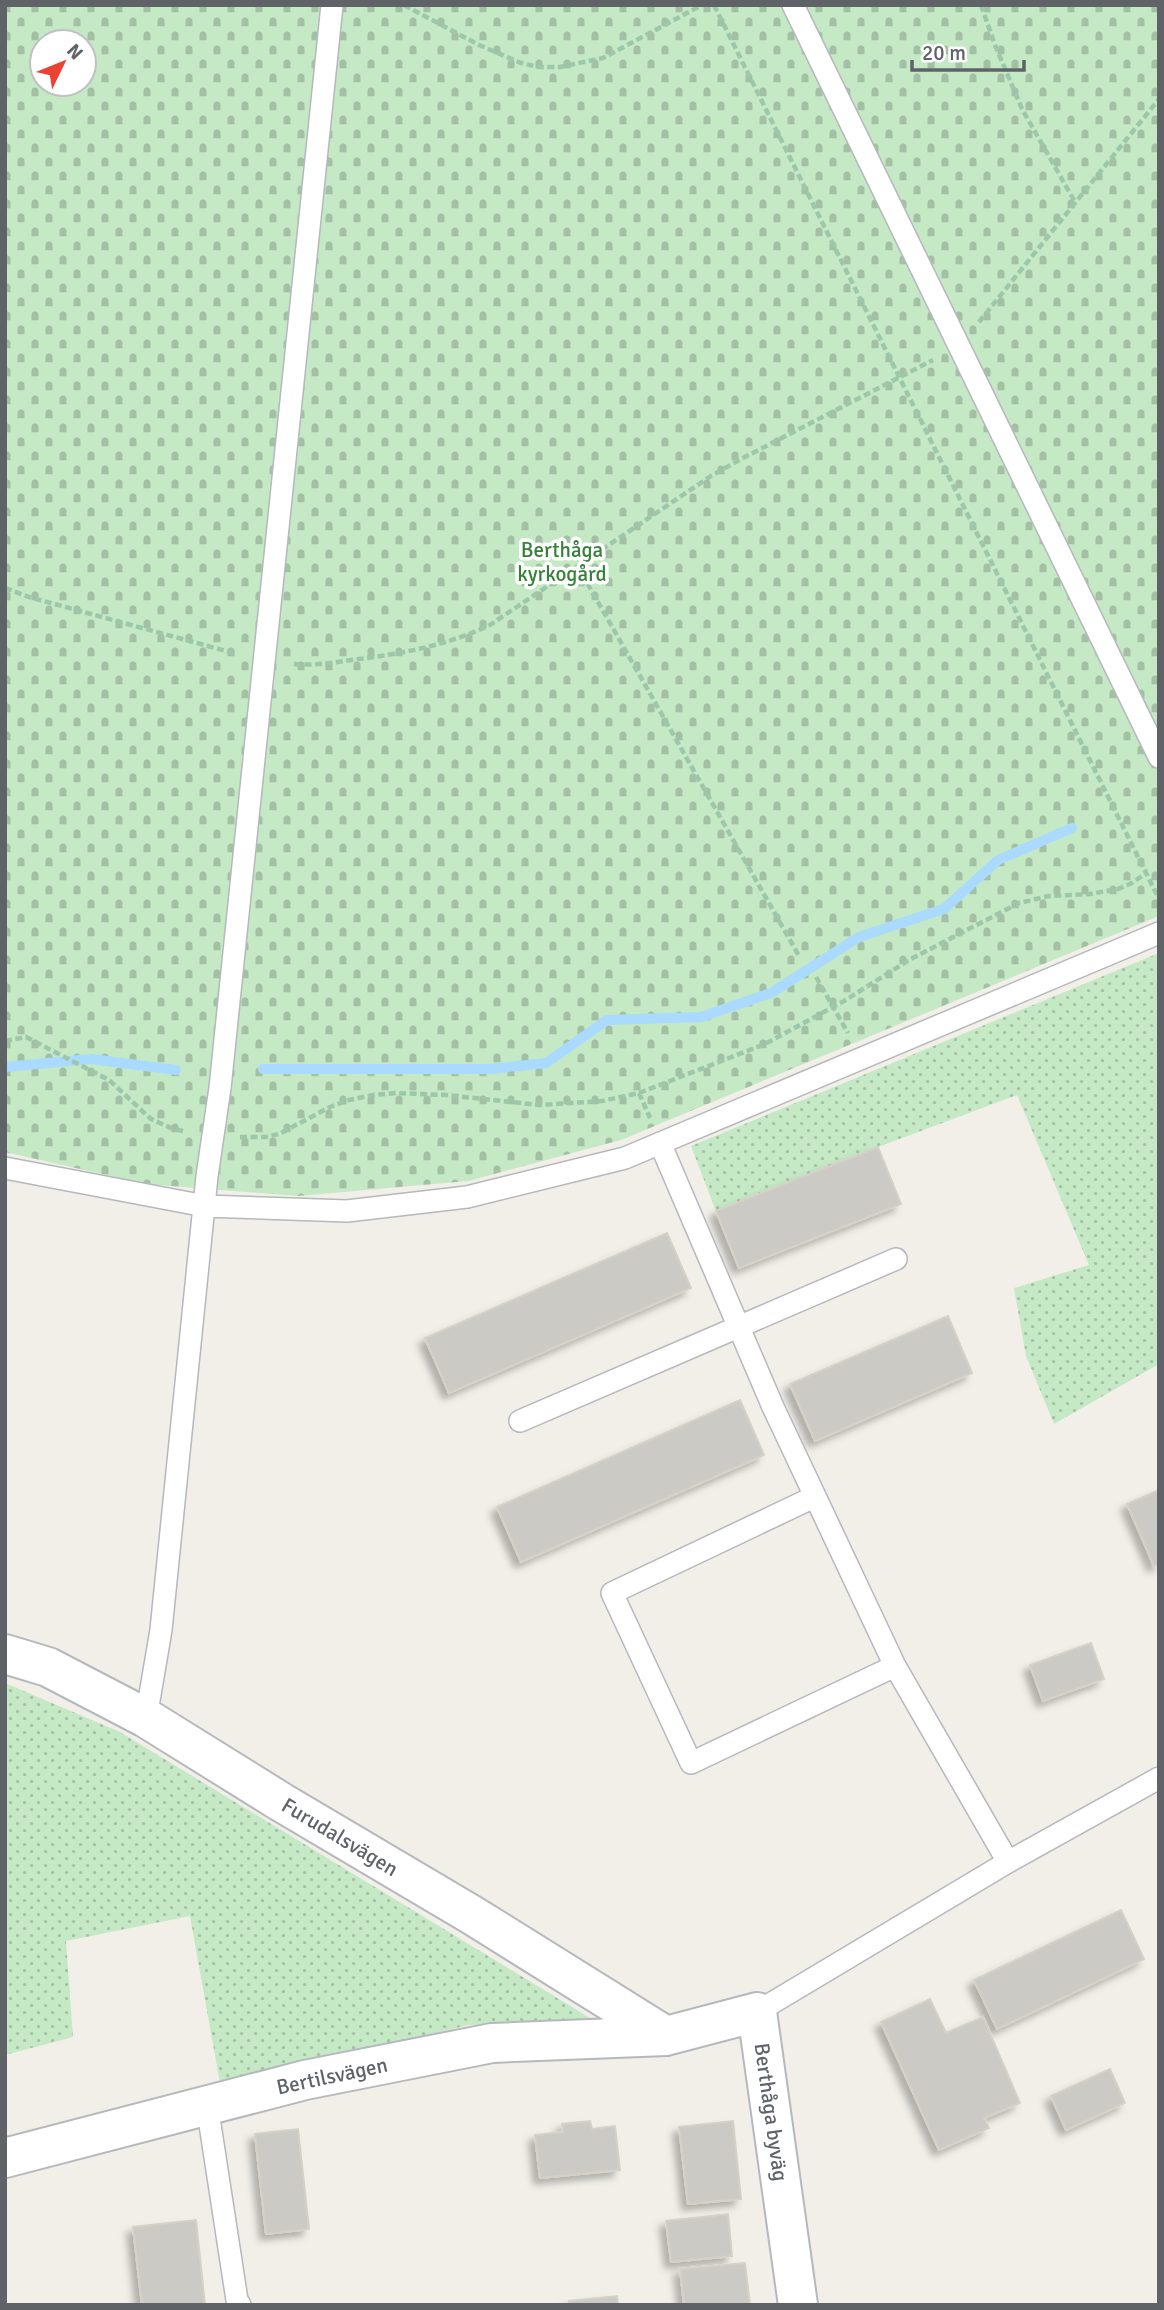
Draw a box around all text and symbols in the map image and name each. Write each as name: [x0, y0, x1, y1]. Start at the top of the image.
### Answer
north arrow: [28, 28, 98, 98]
scale bar: [912, 28, 1024, 72]
text: N: [61, 39, 88, 65]
text: 20 m: [922, 40, 966, 66]
park label: Berthåga kyrkogård: [517, 537, 607, 587]
street label: Furudalsvägen: [277, 1792, 403, 1882]
street label: Berthåga byväg: [748, 2041, 794, 2183]
street label: Bertilsvägen: [274, 2052, 390, 2100]

